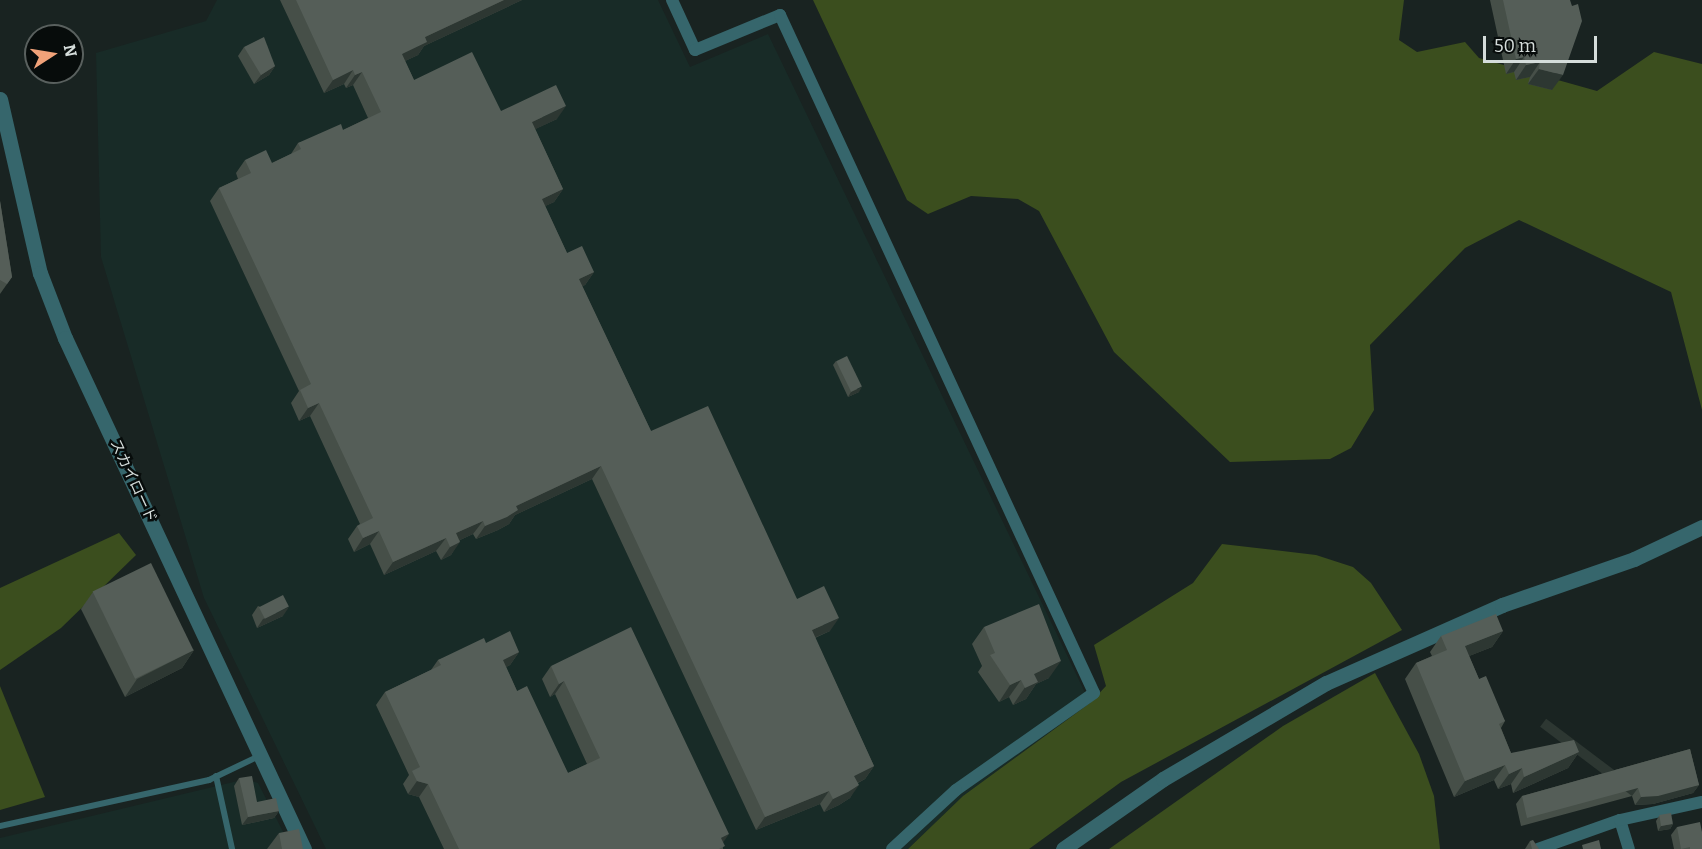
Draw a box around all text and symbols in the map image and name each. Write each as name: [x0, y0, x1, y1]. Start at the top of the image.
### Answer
north arrow: [24, 24, 84, 84]
scale bar: [1486, 24, 1600, 62]
text: 50 m: [1494, 35, 1536, 57]
text: N: [60, 43, 81, 59]
street label: スカイロード: [106, 436, 160, 526]

